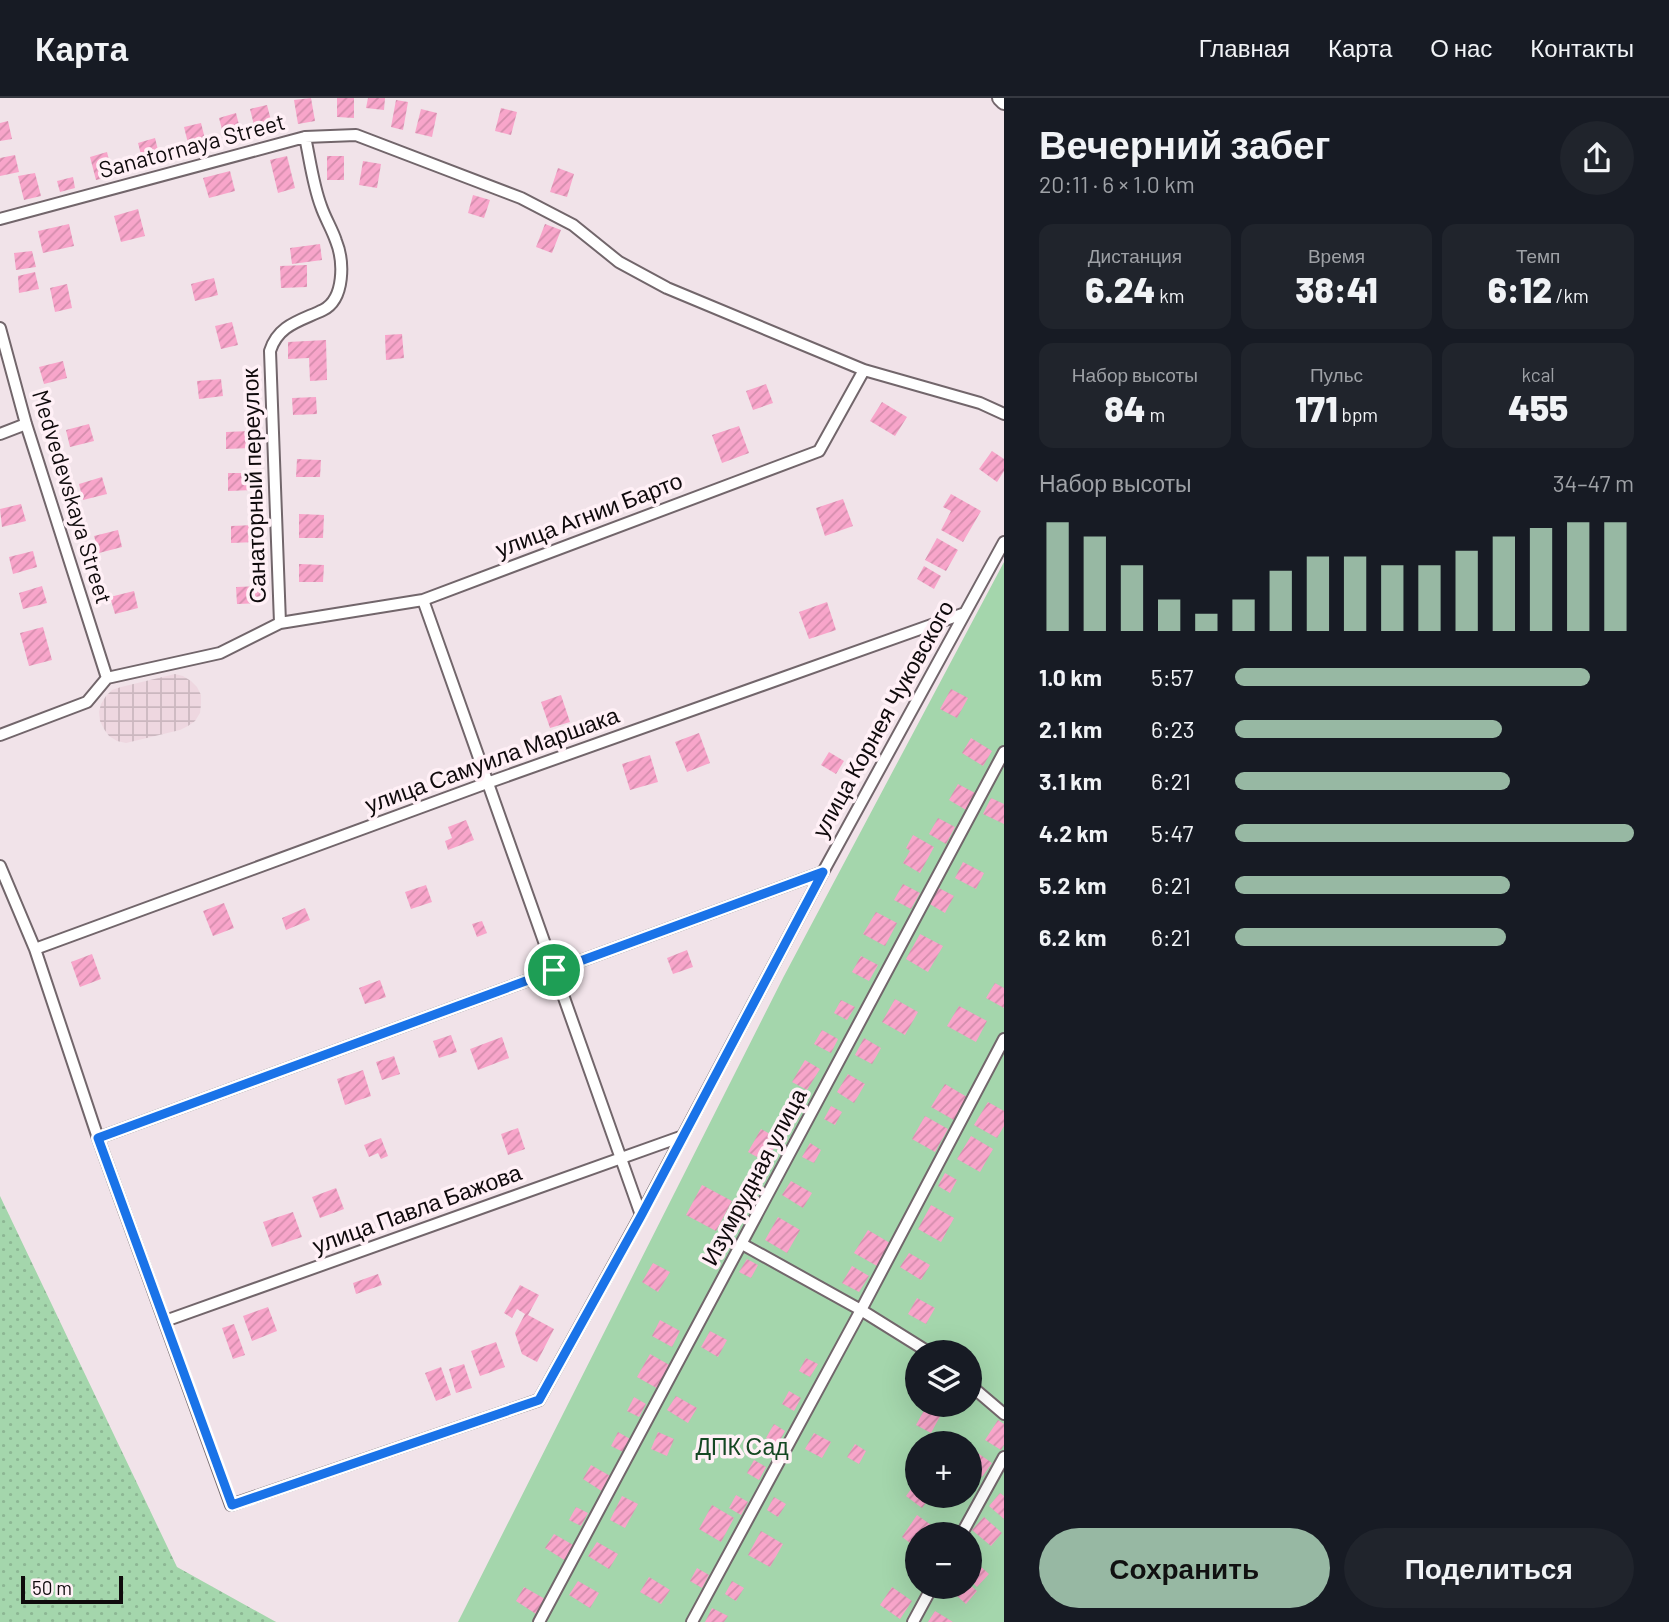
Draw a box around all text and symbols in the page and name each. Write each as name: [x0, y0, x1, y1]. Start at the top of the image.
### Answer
text: Карта: [35, 28, 128, 68]
text: Главная: [1199, 33, 1290, 62]
text: Карта: [1328, 33, 1392, 62]
text: О нас: [1430, 33, 1492, 62]
text: Контакты: [1530, 33, 1634, 62]
street label: Sanatornaya Street: [96, 107, 288, 183]
text: Вечерний забег: [1039, 121, 1330, 167]
button: share: [1560, 121, 1634, 195]
text: 20:11 · 6 × 1.0 km: [1039, 170, 1195, 198]
text: Дистанция: [1088, 244, 1182, 267]
text: Время: [1308, 244, 1365, 267]
text: Темп: [1516, 244, 1560, 267]
text: 6.24: [1085, 268, 1155, 310]
text: 38:41: [1295, 268, 1378, 310]
text: 6:12: [1488, 268, 1552, 310]
text: km: [1155, 284, 1184, 307]
text: /km: [1552, 284, 1589, 307]
text: Набор высоты: [1072, 363, 1198, 386]
text: Пульс: [1310, 363, 1363, 386]
text: kcal: [1522, 363, 1555, 386]
street label: Санаторный переулок: [235, 367, 271, 604]
street label: Medvedevskaya Street: [27, 386, 119, 607]
text: 455: [1508, 386, 1568, 428]
text: 84: [1105, 387, 1146, 429]
text: 171: [1295, 387, 1338, 429]
text: m: [1146, 403, 1165, 426]
text: bpm: [1338, 403, 1378, 426]
street label: улица Агнии Барто: [491, 466, 686, 563]
text: Набор высоты: [1039, 469, 1192, 497]
text: 34–47 m: [1553, 469, 1634, 497]
street label: улица Корнея Чуковского: [805, 595, 959, 842]
text: 1.0 km: [1039, 663, 1102, 691]
text: 5:57: [1151, 663, 1193, 691]
street label: улица Самуила Маршака: [361, 700, 623, 818]
text: 2.1 km: [1039, 715, 1102, 743]
text: 6:23: [1151, 715, 1195, 743]
text: 3.1 km: [1039, 767, 1102, 795]
text: 6:21: [1151, 767, 1191, 795]
text: 4.2 km: [1039, 819, 1108, 847]
text: 5:47: [1151, 819, 1193, 847]
text: 5.2 km: [1039, 871, 1107, 899]
text: 6:21: [1151, 871, 1191, 899]
text: 6.2 km: [1039, 923, 1107, 951]
text: 6:21: [1151, 923, 1191, 951]
pin: [524, 940, 584, 1000]
icon: arrive: [535, 951, 573, 989]
street label: Изумрудная улица: [695, 1083, 812, 1270]
street label: улица Павла Бажова: [308, 1157, 525, 1259]
map controls: [905, 1340, 982, 1599]
button: layers: [905, 1340, 982, 1417]
button: +: [905, 1431, 982, 1508]
park label: ДПК Сад: [695, 1432, 789, 1460]
button: −: [905, 1522, 982, 1599]
button: Сохранить: [1039, 1528, 1330, 1608]
button: Поделиться: [1344, 1528, 1634, 1608]
scale bar: [21, 1573, 122, 1605]
text: 50 m: [32, 1576, 72, 1599]

